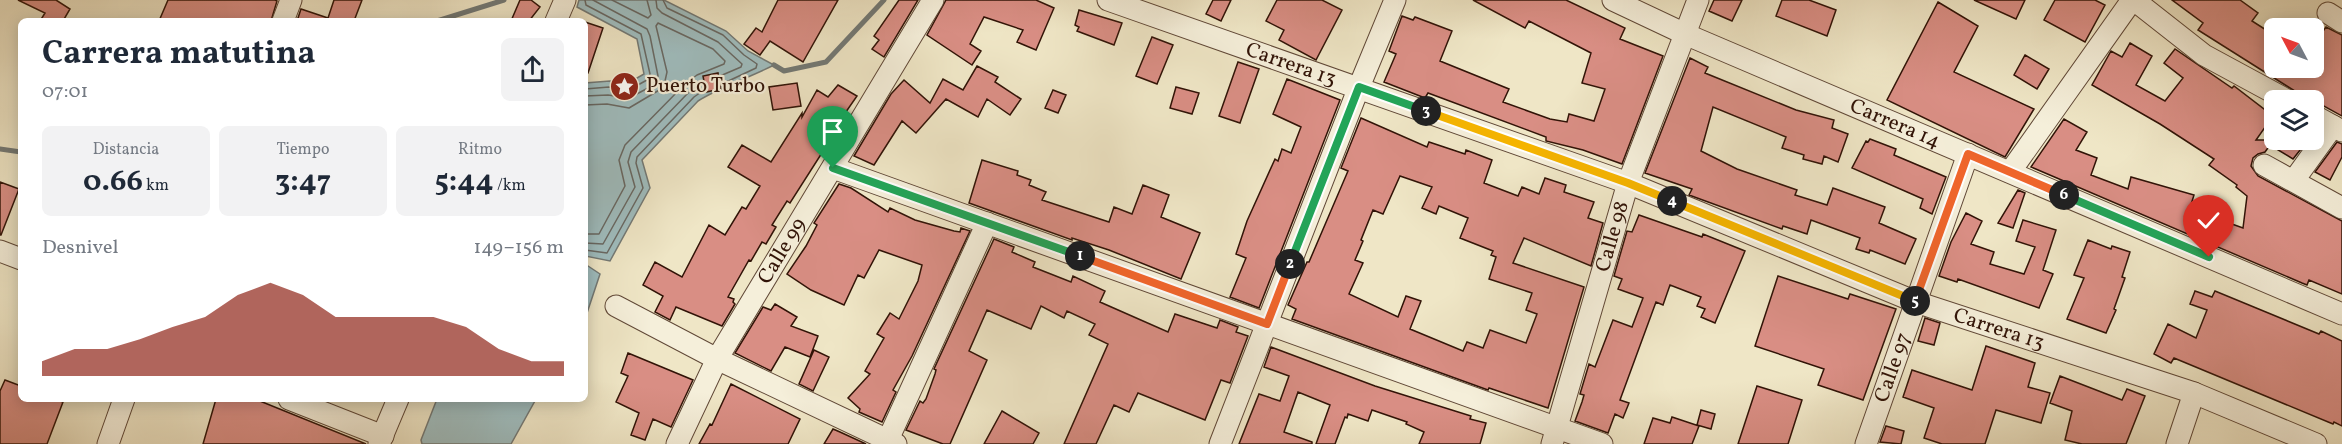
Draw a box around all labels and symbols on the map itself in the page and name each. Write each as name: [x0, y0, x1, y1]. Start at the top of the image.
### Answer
north arrow: [2264, 18, 2324, 78]
street label: Carrera 13: [1242, 35, 1340, 94]
place icon: Puerto Turbo: [609, 70, 641, 102]
place label: Puerto Turbo: [646, 72, 765, 101]
street label: Carrera 14: [1845, 91, 1945, 156]
pin: 3: [1411, 96, 1441, 126]
pin: [807, 106, 858, 168]
pin: 6: [2049, 180, 2079, 210]
pin: 4: [1657, 186, 1687, 216]
pin: [2183, 195, 2234, 257]
street label: Calle 98: [1588, 198, 1636, 275]
street label: Calle 99: [751, 212, 813, 290]
pin: 1: [1065, 241, 1095, 271]
pin: 2: [1275, 249, 1305, 279]
pin: 5: [1900, 286, 1930, 316]
street label: Carrera 13: [1950, 301, 2048, 358]
street label: Calle 97: [1867, 329, 1919, 406]

